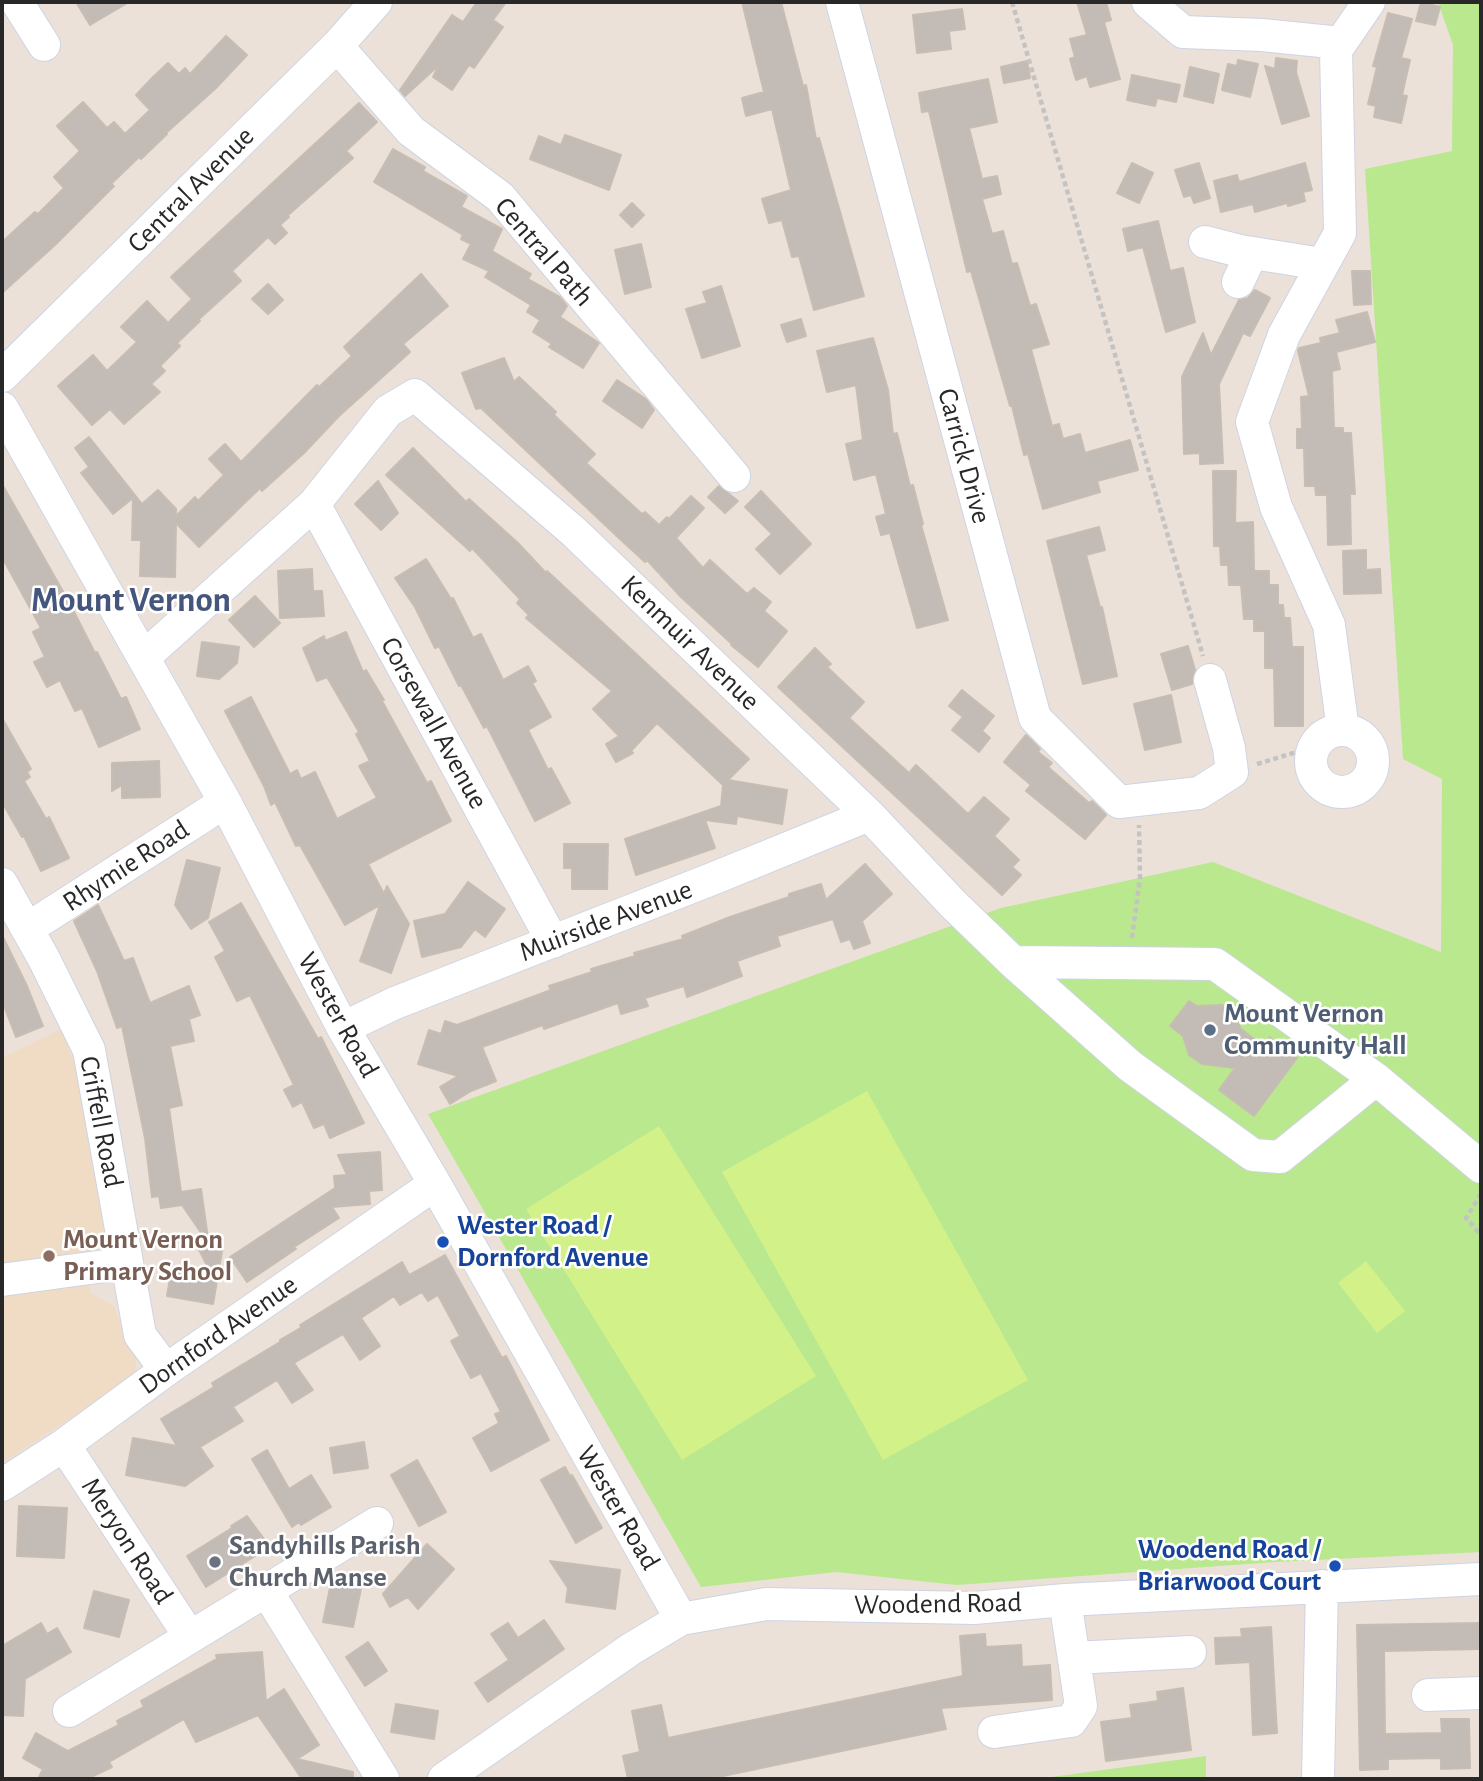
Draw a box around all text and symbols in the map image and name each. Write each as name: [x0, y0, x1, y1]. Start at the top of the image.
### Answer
street label: Central Avenue: [121, 120, 261, 260]
street label: Central Path: [487, 190, 601, 314]
street label: Carrick Drive: [930, 385, 998, 527]
street label: Kenmuir Avenue: [613, 568, 767, 718]
district label: Mount Vernon: [31, 579, 231, 621]
street label: Corsewall Avenue: [373, 631, 495, 815]
street label: Rhymie Road: [57, 813, 195, 919]
street label: Muirside Avenue: [515, 873, 697, 969]
street label: Wester Road: [290, 947, 386, 1083]
place label: Mount Vernon Community Hall: [1224, 997, 1407, 1063]
marker: Mount Vernon Community Hall: [1202, 1022, 1218, 1038]
street label: Criffell Road: [72, 1053, 130, 1191]
place label: Wester Road / Dornford Avenue: [457, 1209, 649, 1275]
place label: Mount Vernon Primary School: [63, 1223, 232, 1289]
marker: Wester Road / Dornford Avenue: [435, 1234, 451, 1250]
marker: Mount Vernon Primary School: [41, 1248, 57, 1264]
street label: Dornford Avenue: [132, 1268, 304, 1402]
street label: Wester Road: [569, 1440, 667, 1576]
street label: Meryon Road: [74, 1472, 180, 1610]
place label: Sandyhills Parish Church Manse: [229, 1529, 421, 1595]
place label: Woodend Road / Briarwood Court: [1137, 1533, 1321, 1599]
marker: Sandyhills Parish Church Manse: [207, 1554, 223, 1570]
marker: Woodend Road / Briarwood Court: [1327, 1558, 1343, 1574]
street label: Woodend Road: [854, 1586, 1022, 1622]

